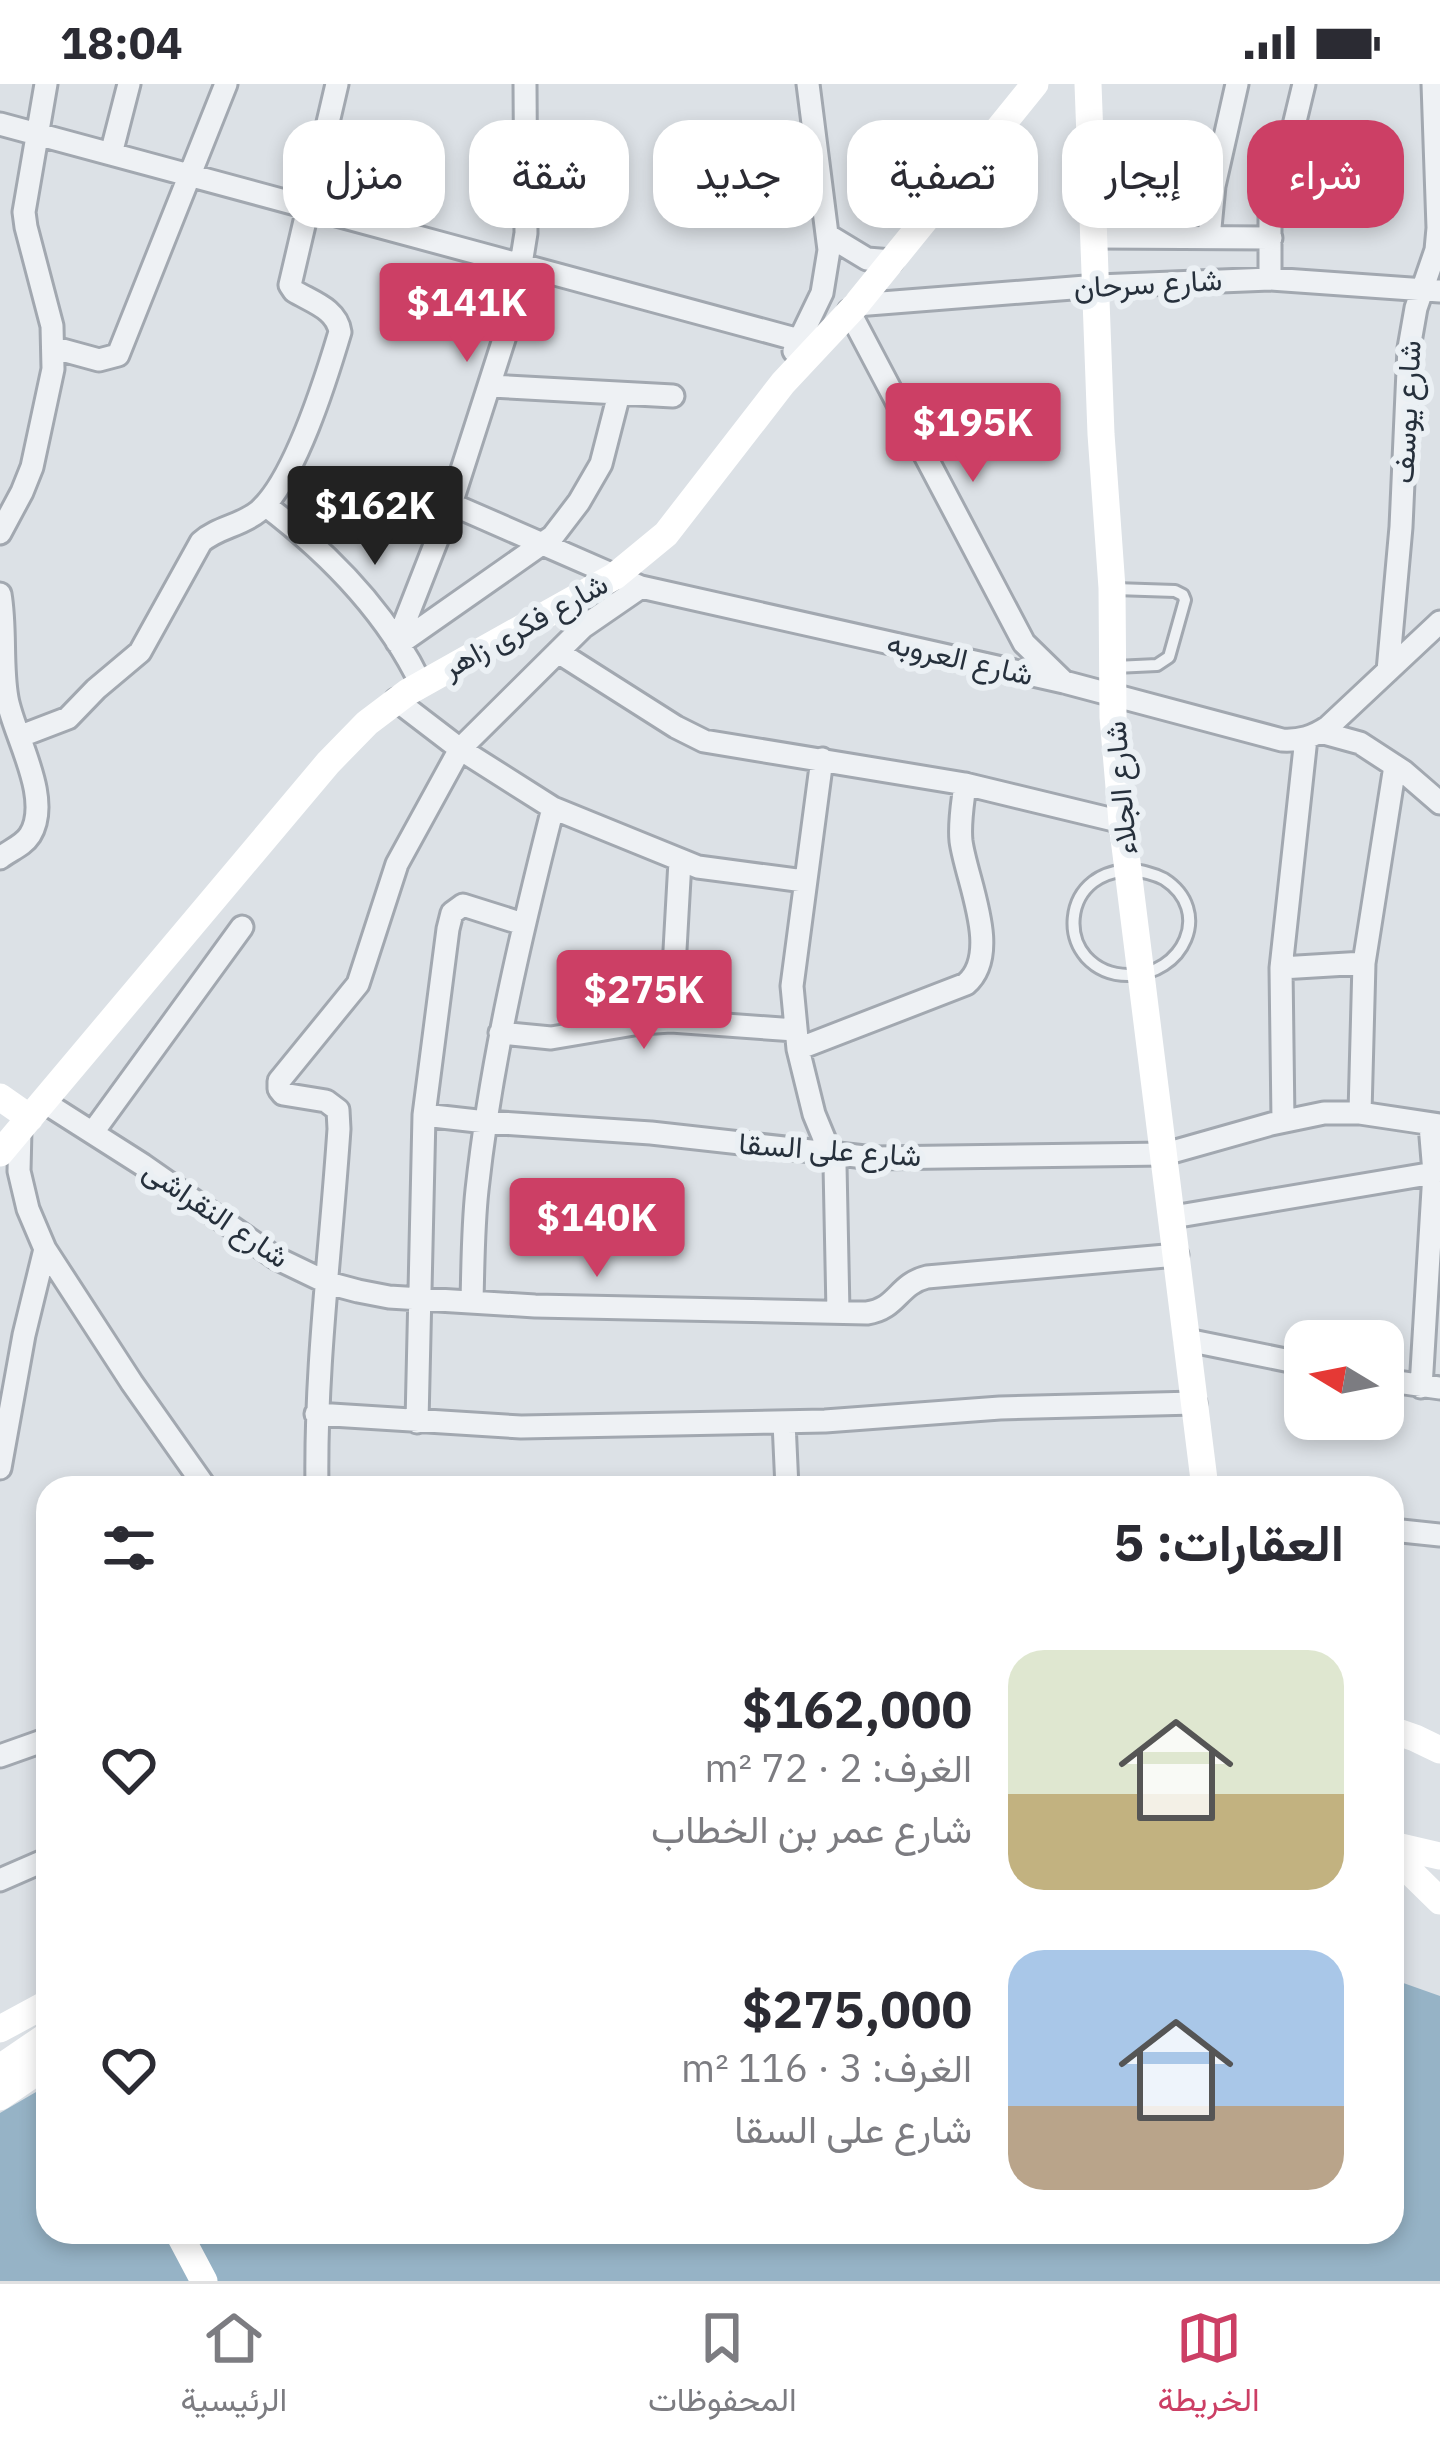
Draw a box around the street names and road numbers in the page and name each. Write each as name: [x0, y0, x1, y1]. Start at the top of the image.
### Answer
street label: شارع سرحان: [1073, 259, 1223, 308]
street label: شارع يوسف: [1382, 339, 1431, 485]
street label: شارع فكرى زاهر: [434, 563, 615, 689]
street label: شارع العروبه: [883, 622, 1037, 695]
street label: شارع الجلاء: [1094, 720, 1147, 856]
street label: شارع على السقا: [737, 1123, 923, 1176]
street label: شارع النقراشى: [135, 1150, 297, 1277]

